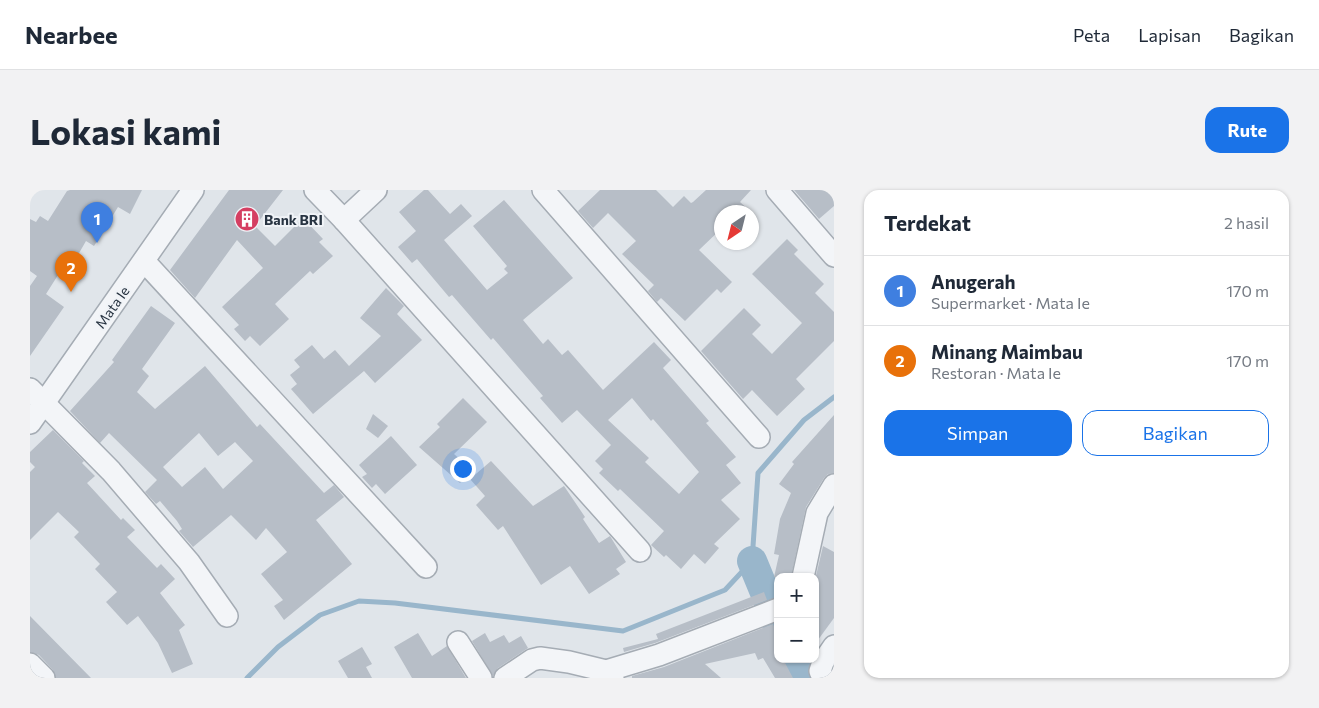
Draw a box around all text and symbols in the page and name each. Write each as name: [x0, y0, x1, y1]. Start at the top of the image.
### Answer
text: Nearbee: [25, 20, 118, 49]
text: Peta: [1073, 24, 1110, 46]
text: Lapisan: [1138, 24, 1201, 46]
text: Bagikan: [1229, 24, 1294, 46]
button: Rute: [1205, 107, 1289, 153]
text: Lokasi kami: [30, 109, 221, 152]
pin: 1: [81, 202, 113, 243]
north arrow: [714, 205, 759, 250]
building icon: Bank BRI: [234, 206, 260, 232]
text: Terdekat: [884, 210, 971, 235]
place label: Bank BRI: [264, 211, 323, 228]
text: 2 hasil: [1224, 213, 1269, 232]
pin: 2: [55, 251, 87, 292]
text: Anugerah: [931, 270, 1015, 293]
text: 1: [896, 281, 904, 300]
text: 170 m: [1226, 281, 1269, 300]
street label: Mata Ie: [91, 283, 133, 331]
text: Supermarket · Mata Ie: [931, 293, 1090, 312]
text: Minang Maimbau: [931, 340, 1083, 363]
text: 2: [895, 351, 905, 370]
text: 170 m: [1226, 351, 1269, 370]
text: Restoran · Mata Ie: [931, 363, 1061, 382]
button: Simpan: [884, 410, 1072, 456]
button: Bagikan: [1082, 410, 1269, 456]
your location: [450, 456, 476, 482]
map controls: [774, 573, 819, 663]
button: +: [774, 573, 819, 618]
button: −: [774, 618, 819, 663]

